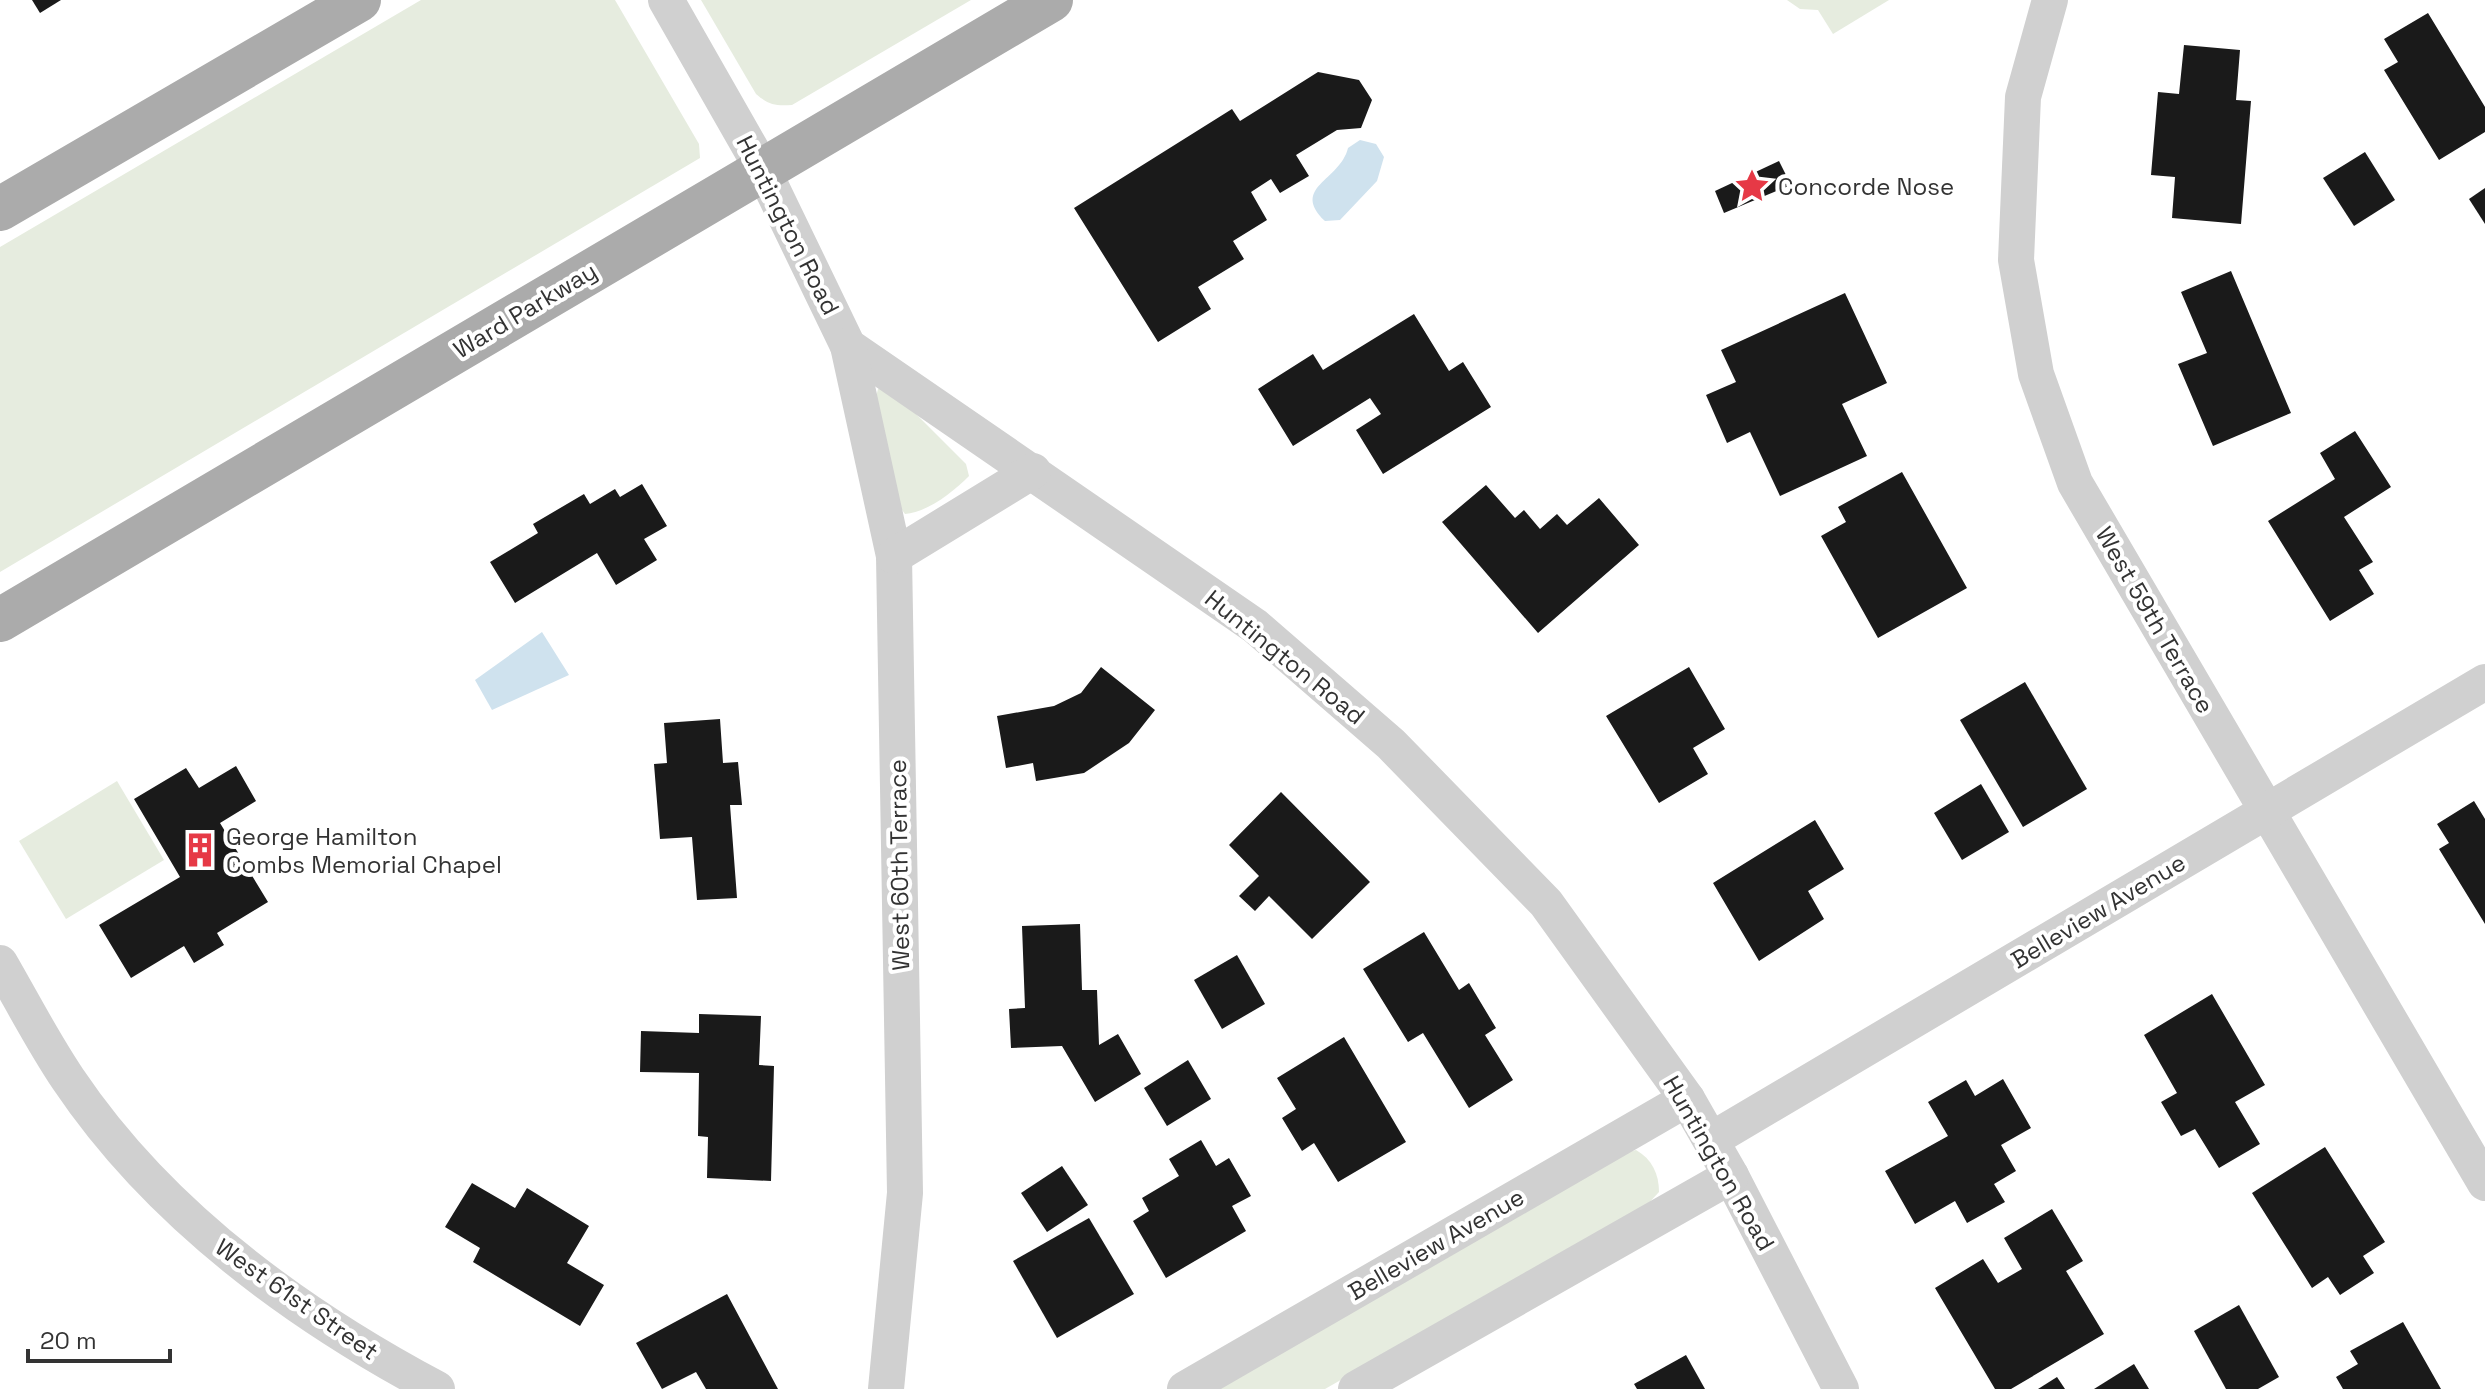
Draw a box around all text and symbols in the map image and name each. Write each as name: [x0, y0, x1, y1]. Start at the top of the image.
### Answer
street label: Huntington Road: [729, 130, 847, 320]
place icon: Concorde Nose: [1733, 167, 1771, 205]
place label: Concorde Nose: [1778, 171, 1954, 202]
street label: Ward Parkway: [448, 255, 602, 365]
street label: West 59th Terrace: [2089, 521, 2221, 719]
street label: Huntington Road: [1199, 583, 1371, 731]
street label: West 60th Terrace: [882, 759, 916, 971]
place label: George Hamilton Combs Memorial Chapel: [226, 821, 502, 880]
building icon: George Hamilton Combs Memorial Chapel: [181, 831, 219, 869]
street label: Belleview Avenue: [2005, 847, 2191, 975]
street label: Huntington Road: [1656, 1070, 1782, 1256]
street label: Belleview Avenue: [1342, 1181, 1530, 1307]
street label: West 61st Street: [209, 1231, 385, 1367]
scale bar: [28, 1313, 170, 1363]
text: 20 m: [40, 1325, 97, 1356]

